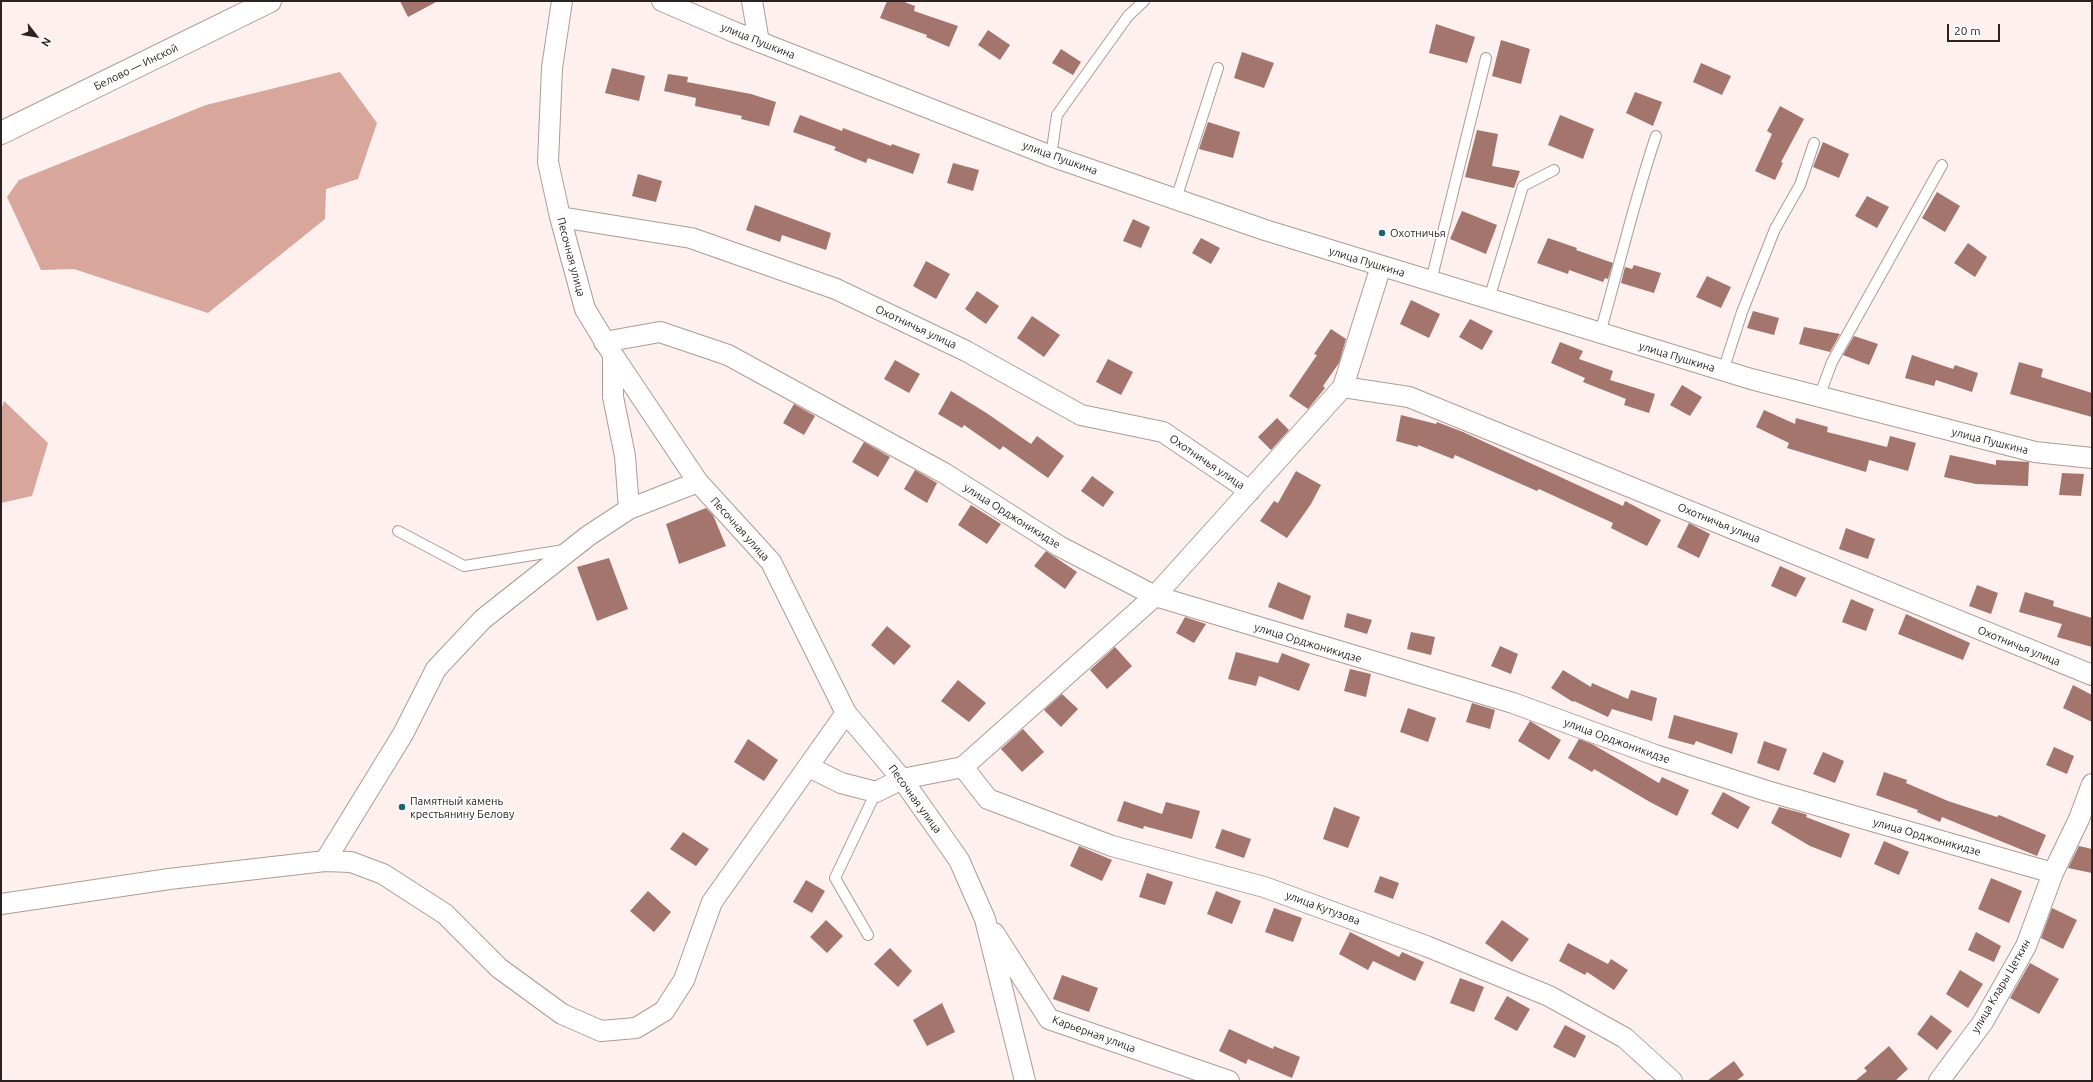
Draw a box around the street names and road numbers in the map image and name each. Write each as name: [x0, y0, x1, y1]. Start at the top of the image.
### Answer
street label: улица Пушкина: [719, 20, 797, 62]
street label: Белово — Инской: [92, 41, 180, 93]
street label: улица Пушкина: [1021, 138, 1099, 178]
street label: Песочная улица: [554, 216, 588, 298]
street label: улица Пушкина: [1327, 244, 1407, 280]
street label: Охотничья улица: [873, 302, 959, 352]
street label: улица Пушкина: [1637, 339, 1717, 375]
street label: улица Пушкина: [1950, 425, 2030, 457]
street label: Охотничья улица: [1167, 432, 1247, 492]
street label: улица Орджоникидзе: [961, 481, 1063, 551]
street label: Песочная улица: [708, 494, 772, 564]
street label: Охотничья улица: [1676, 500, 1762, 546]
street label: улица Орджоникидзе: [1253, 620, 1363, 666]
street label: Охотничья улица: [1976, 623, 2062, 669]
street label: улица Орджоникидзе: [1562, 716, 1672, 766]
street label: Песочная улица: [886, 762, 944, 836]
street label: улица Орджоникидзе: [1872, 815, 1982, 859]
street label: улица Кутузова: [1284, 888, 1362, 928]
street label: улица Клары Цеткин: [1969, 937, 2033, 1035]
street label: Карьерная улица: [1051, 1013, 1137, 1055]

